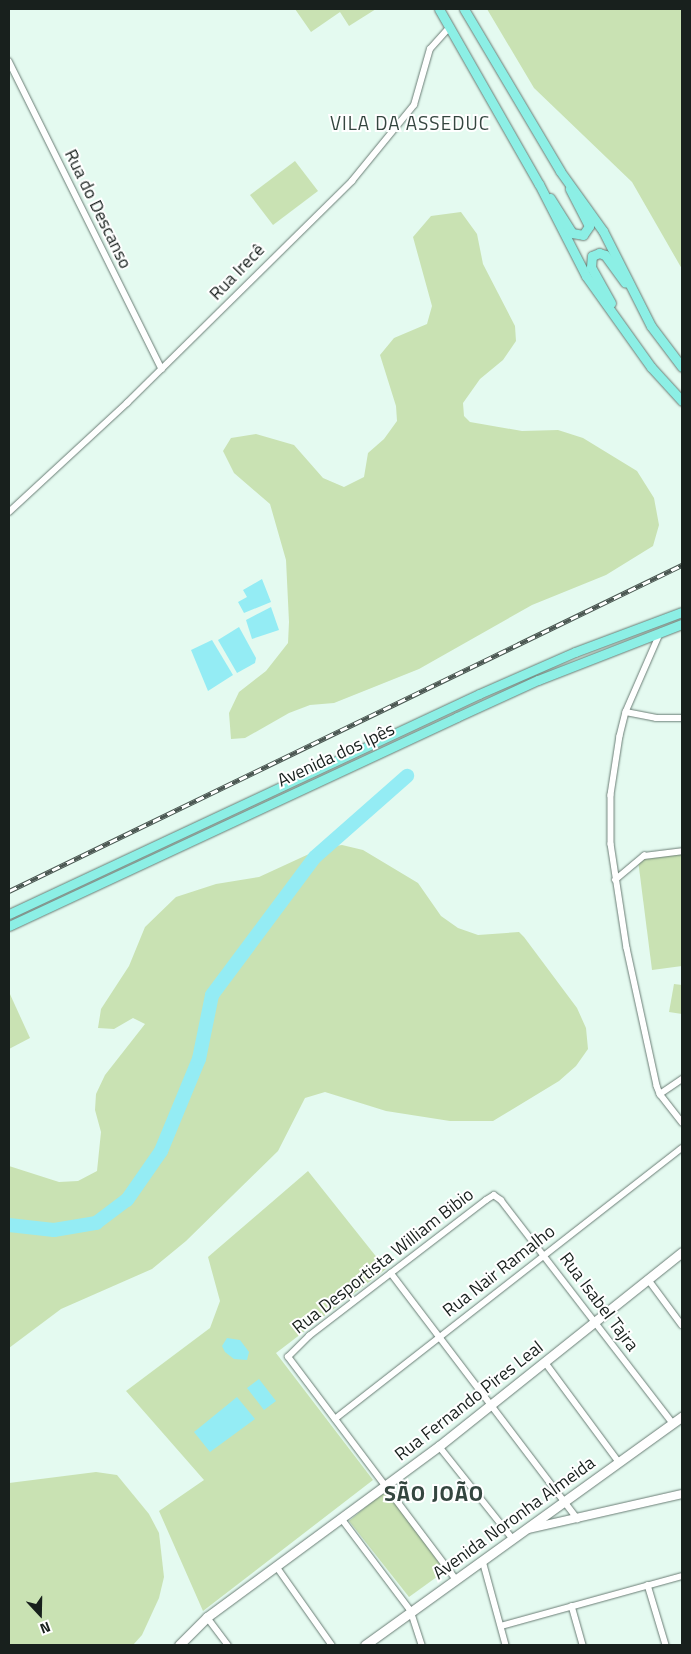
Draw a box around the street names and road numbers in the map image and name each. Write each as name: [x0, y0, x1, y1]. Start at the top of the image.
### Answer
street label: Rua do Descanso: [60, 146, 136, 272]
street label: Rua Irecê: [205, 239, 269, 305]
street label: Avenida dos Ipês: [274, 718, 398, 792]
street label: Rua Desportista William Bibio: [288, 1184, 478, 1338]
street label: Rua Nair Ramalho: [439, 1221, 559, 1321]
street label: Rua Isabel Tajra: [555, 1248, 643, 1356]
street label: Rua Fernando Pires Leal: [391, 1336, 547, 1466]
street label: Avenida Noronha Almeida: [429, 1452, 599, 1584]

